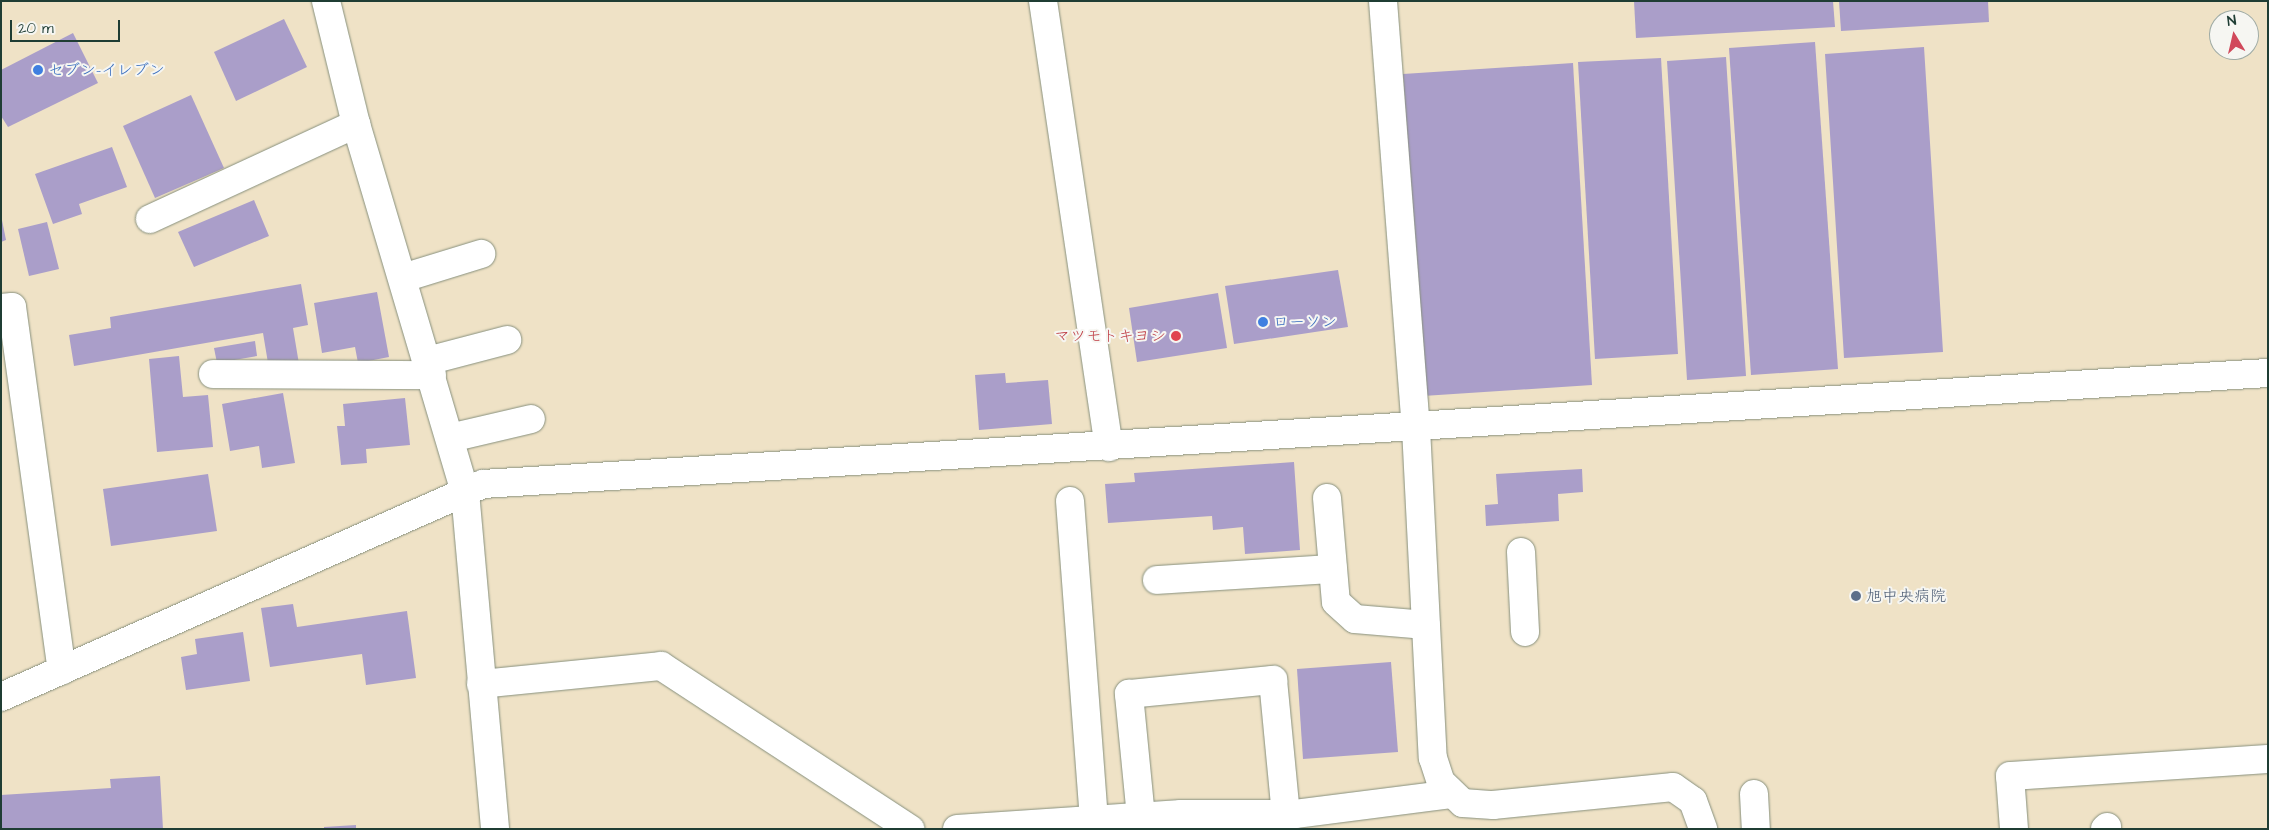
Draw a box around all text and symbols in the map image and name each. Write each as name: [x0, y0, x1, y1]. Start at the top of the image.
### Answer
scale bar: [12, 10, 122, 42]
north arrow: [2209, 10, 2259, 60]
text: N: [2226, 11, 2238, 32]
text: 20 m: [18, 18, 54, 39]
place label: セブン-イレブン: [48, 60, 165, 80]
marker: セブン-イレブン: [32, 64, 44, 76]
place label: ローソン: [1273, 312, 1337, 332]
marker: ローソン: [1257, 316, 1269, 328]
place label: マツモトキヨシ: [1054, 326, 1166, 346]
marker: マツモトキヨシ: [1170, 330, 1182, 342]
place label: 旭中央病院: [1866, 586, 1946, 606]
marker: 旭中央病院: [1850, 590, 1862, 602]

